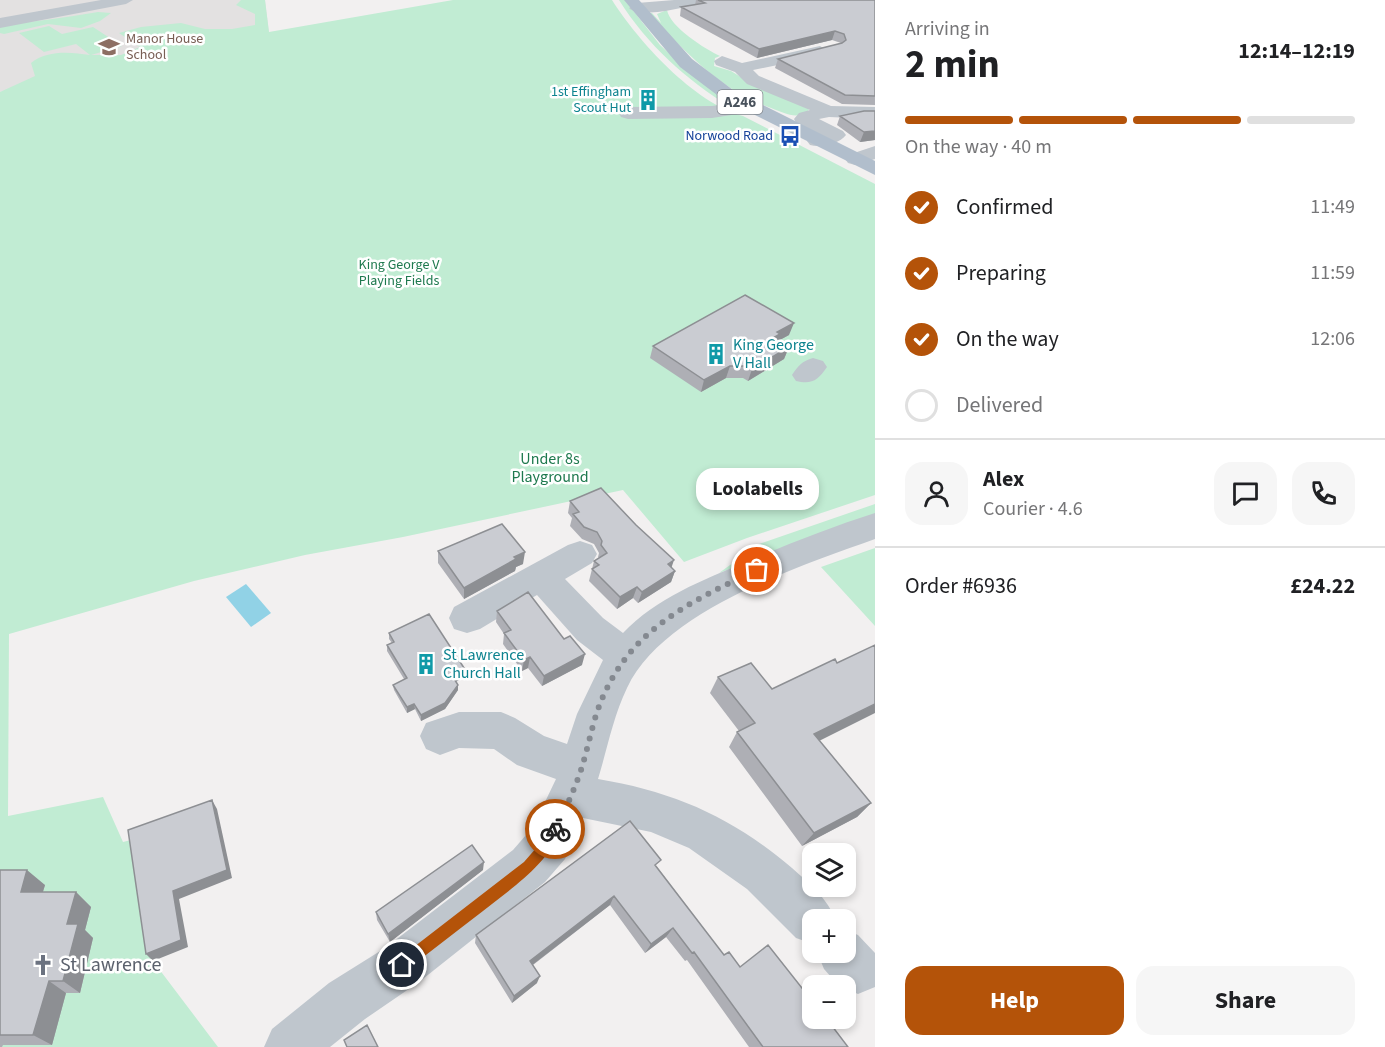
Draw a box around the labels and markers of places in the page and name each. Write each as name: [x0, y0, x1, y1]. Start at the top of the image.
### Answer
place label: Manor House School: [126, 29, 203, 65]
school or university icon: Manor House School: [97, 35, 121, 59]
place label: 1st Effingham Scout Hut: [551, 82, 631, 118]
building icon: 1st Effingham Scout Hut: [636, 88, 660, 112]
bus stop icon: Norwood Road: [778, 124, 802, 148]
place label: Norwood Road: [685, 126, 773, 146]
place label: King George V Hall: [733, 334, 814, 374]
building icon: King George V Hall: [704, 342, 728, 366]
callout: Loolabells: [696, 468, 819, 510]
pin: [731, 544, 782, 595]
place label: St Lawrence Church Hall: [443, 644, 524, 684]
building icon: St Lawrence Church Hall: [414, 652, 438, 676]
pin: [376, 939, 427, 990]
place label: St Lawrence: [60, 951, 161, 979]
church icon: St Lawrence: [31, 953, 55, 977]

